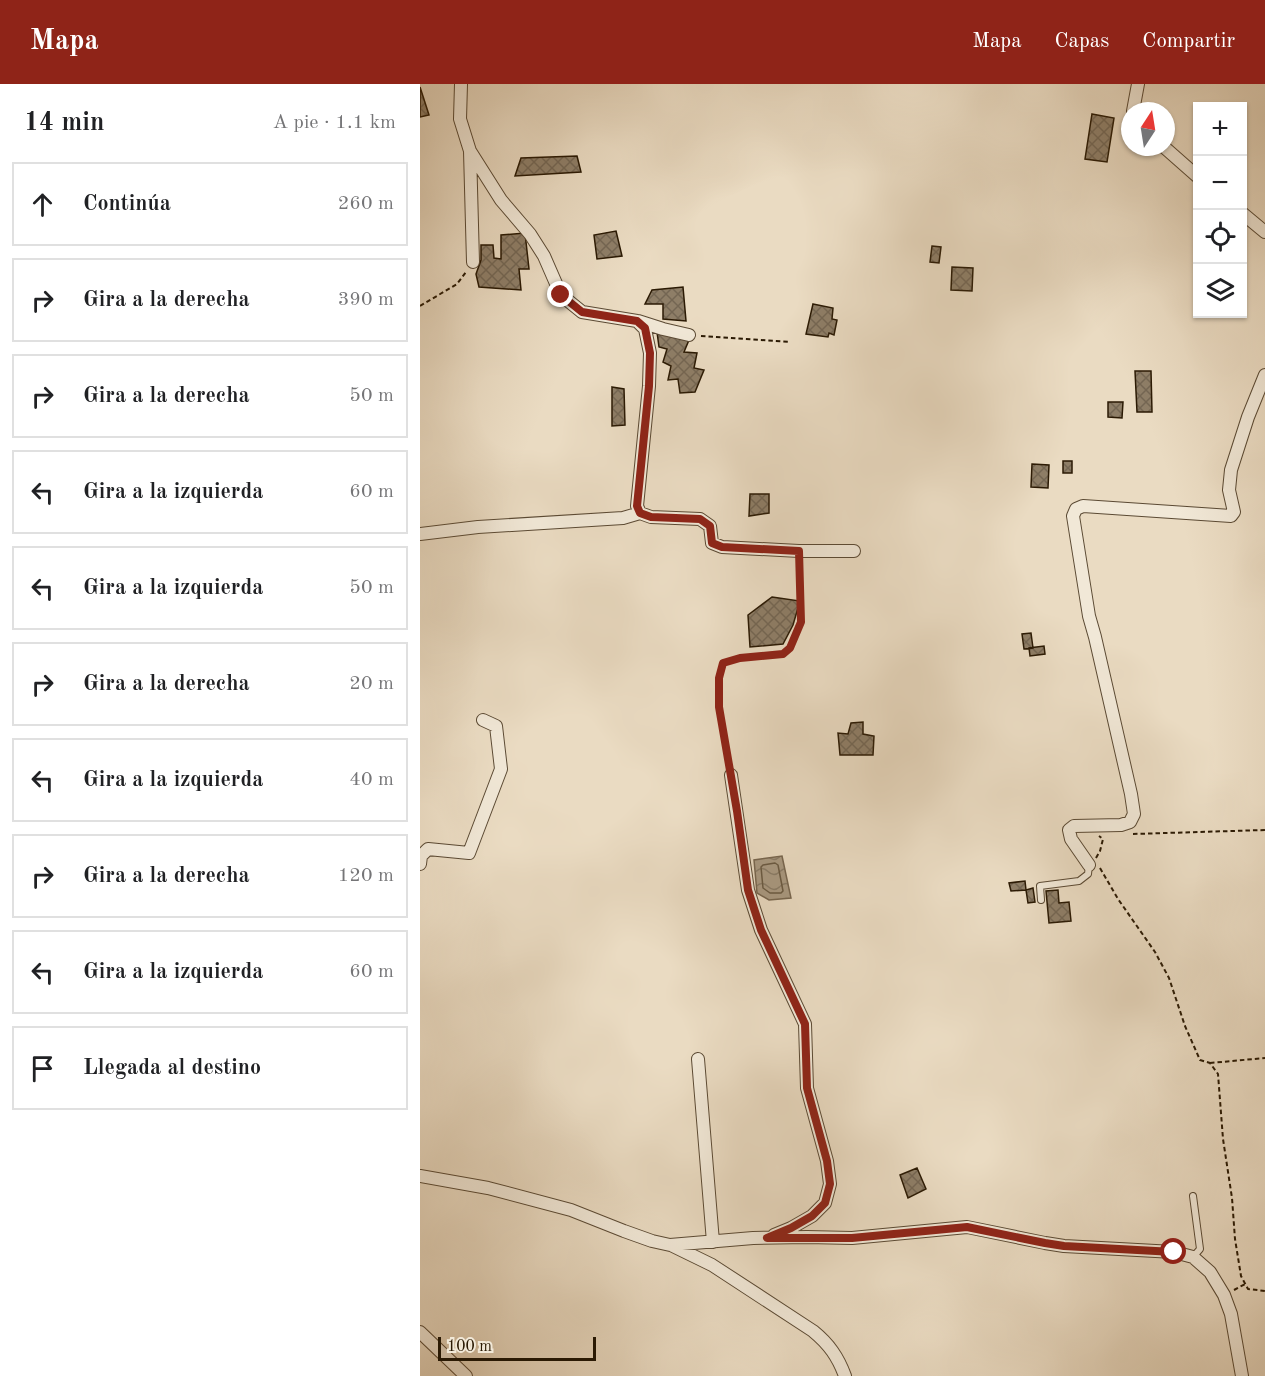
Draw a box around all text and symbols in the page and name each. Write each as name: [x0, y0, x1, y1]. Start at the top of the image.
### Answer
text: Mapa: [30, 28, 99, 56]
text: Mapa: [972, 31, 1022, 52]
text: Capas: [1055, 31, 1109, 52]
text: Compartir: [1142, 31, 1235, 52]
north arrow: [1121, 102, 1175, 156]
map controls: [1193, 102, 1247, 318]
button: +: [1193, 102, 1247, 156]
text: 14 min: [24, 110, 104, 136]
text: A pie · 1.1 km: [273, 113, 396, 133]
button: −: [1193, 156, 1247, 210]
icon: ahead: [26, 188, 59, 221]
text: Continúa: [83, 193, 171, 215]
text: 260 m: [338, 194, 394, 214]
button: locate: [1193, 210, 1247, 264]
button: layers: [1193, 264, 1247, 318]
route end: [547, 281, 573, 307]
icon: right: [26, 284, 59, 317]
text: Gira a la derecha: [83, 289, 250, 311]
text: 390 m: [338, 290, 394, 310]
icon: right: [26, 380, 59, 413]
text: Gira a la derecha: [83, 385, 250, 407]
text: 50 m: [349, 386, 394, 406]
icon: left: [26, 476, 59, 509]
text: Gira a la izquierda: [83, 481, 263, 503]
text: 60 m: [349, 482, 394, 502]
icon: left: [26, 572, 59, 605]
text: Gira a la izquierda: [83, 577, 263, 599]
text: 50 m: [349, 578, 394, 598]
icon: right: [26, 668, 59, 701]
text: Gira a la derecha: [83, 673, 250, 695]
text: 20 m: [349, 674, 394, 694]
icon: left: [26, 764, 59, 797]
text: Gira a la izquierda: [83, 769, 263, 791]
text: 40 m: [349, 770, 394, 790]
icon: right: [26, 860, 59, 893]
text: Gira a la derecha: [83, 865, 250, 887]
text: 120 m: [338, 866, 394, 886]
icon: left: [26, 956, 59, 989]
text: Gira a la izquierda: [83, 961, 263, 983]
text: 60 m: [349, 962, 394, 982]
icon: arrive: [26, 1052, 59, 1085]
text: Llegada al destino: [83, 1057, 261, 1079]
route start: [1160, 1238, 1186, 1264]
scale bar: [438, 1334, 596, 1362]
text: 100 m: [447, 1339, 492, 1355]

